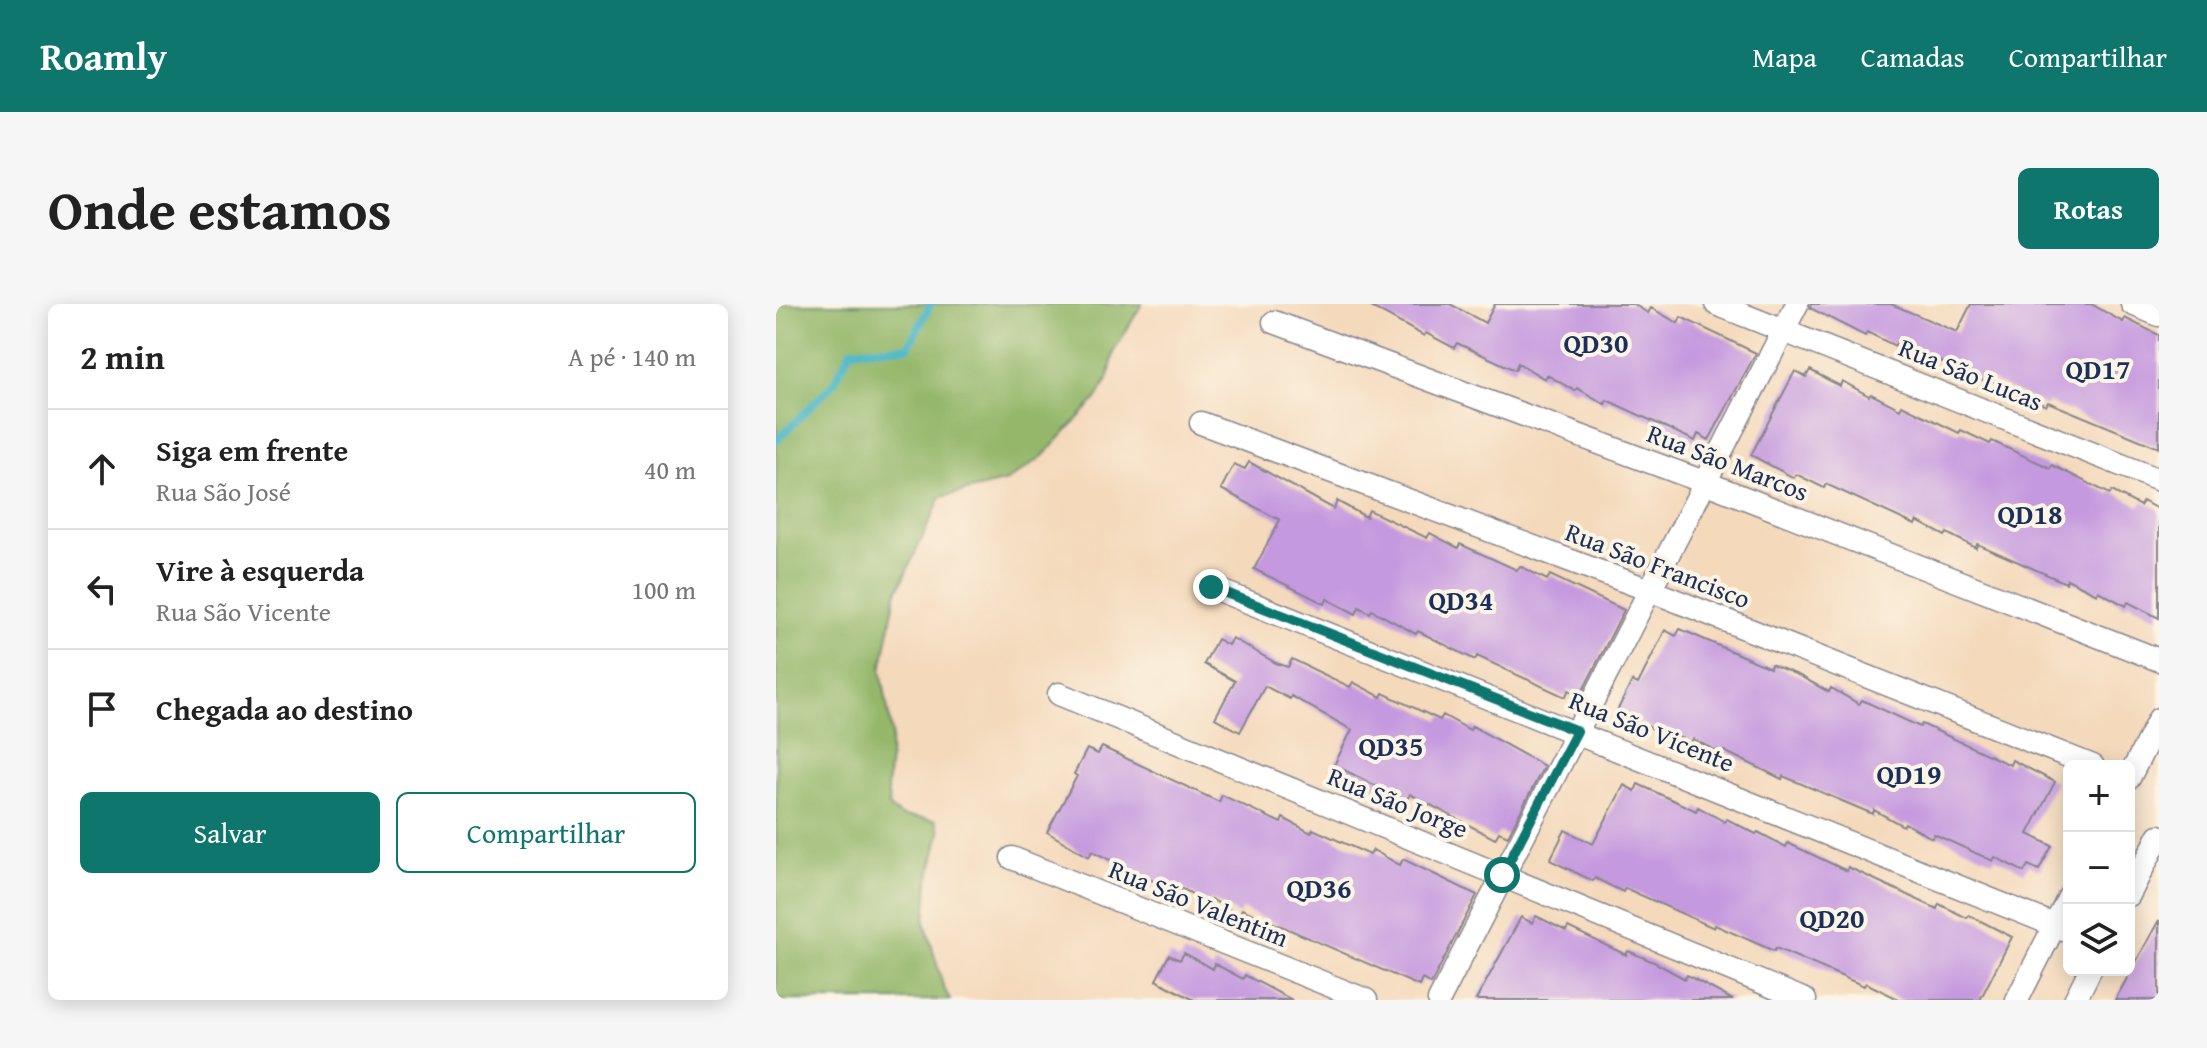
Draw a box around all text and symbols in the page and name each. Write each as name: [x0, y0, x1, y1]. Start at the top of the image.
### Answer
text: Roamly: [40, 28, 167, 84]
text: Mapa: [1752, 36, 1817, 77]
text: Camadas: [1861, 36, 1965, 77]
text: Compartilhar: [2009, 36, 2167, 77]
text: Onde estamos: [48, 167, 392, 250]
button: Rotas: [2018, 168, 2159, 249]
district label: QD30: [1564, 322, 1628, 363]
street label: Rua São Lucas: [1893, 327, 2049, 421]
text: 2 min: [80, 332, 165, 381]
text: A pé · 140 m: [568, 337, 696, 376]
district label: QD17: [2066, 348, 2130, 389]
street label: Rua São Marcos: [1642, 413, 1814, 511]
text: Siga em frente: [156, 428, 348, 472]
icon: ahead: [80, 447, 124, 491]
text: 40 m: [644, 450, 696, 489]
text: Rua São José: [156, 472, 291, 511]
district label: QD18: [1998, 493, 2062, 534]
street label: Rua São Francisco: [1560, 512, 1756, 618]
text: Vire à esquerda: [156, 548, 364, 592]
icon: left: [80, 567, 124, 611]
route end: [1193, 569, 1229, 605]
text: 100 m: [631, 570, 696, 609]
district label: QD34: [1429, 579, 1493, 620]
text: Rua São Vicente: [156, 592, 331, 631]
street label: Rua São Vicente: [1564, 680, 1740, 782]
icon: arrive: [80, 687, 124, 731]
text: Chegada ao destino: [156, 687, 413, 731]
district label: QD35: [1359, 725, 1423, 766]
district label: QD19: [1877, 753, 1941, 794]
street label: Rua São Jorge: [1322, 756, 1474, 848]
map controls: [2063, 760, 2135, 976]
button: +: [2063, 760, 2135, 832]
button: Salvar: [80, 792, 380, 873]
button: Compartilhar: [396, 792, 696, 873]
button: −: [2063, 832, 2135, 904]
street label: Rua São Valentim: [1103, 849, 1295, 957]
route start: [1484, 857, 1520, 893]
district label: QD36: [1287, 867, 1351, 908]
district label: QD20: [1800, 897, 1864, 938]
button: layers: [2063, 904, 2135, 976]

